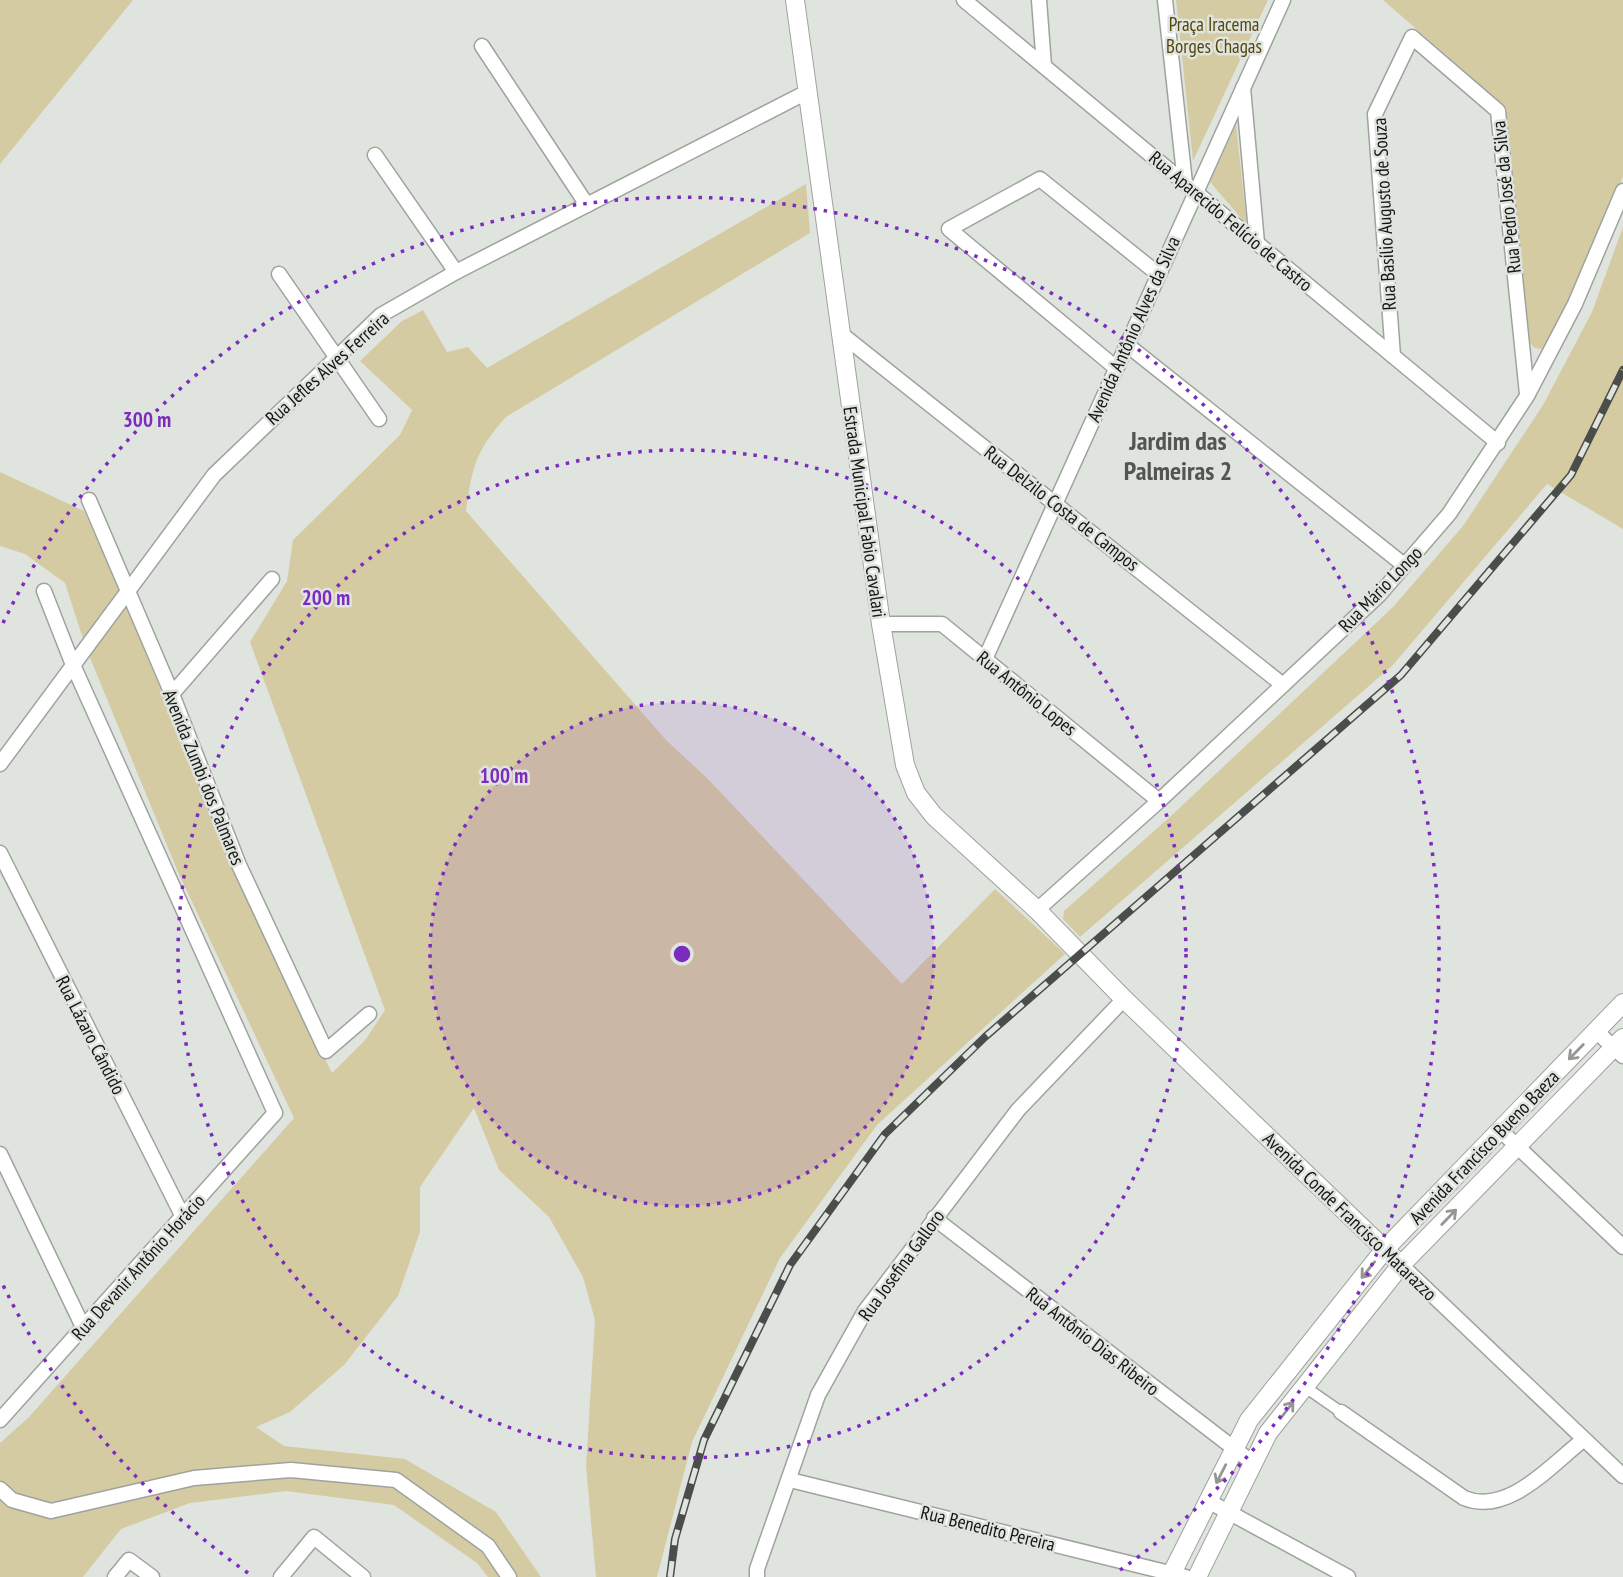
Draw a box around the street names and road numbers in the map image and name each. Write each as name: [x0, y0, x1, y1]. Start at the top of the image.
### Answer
street label: Rua Basílio Augusto de Souza: [1367, 117, 1401, 311]
street label: Rua Pedro José da Silva: [1486, 120, 1526, 274]
street label: Rua Aparecido Felício de Castro: [1144, 146, 1318, 296]
street label: Avenida Antônio Alves da Silva: [1081, 232, 1185, 426]
street label: Rua Jefles Alves Ferreira: [260, 306, 394, 430]
street label: Estrada Municipal Fabio Cavalari: [838, 405, 892, 619]
street label: Rua Delzilo Costa de Campos: [980, 440, 1144, 576]
street label: Rua Mário Longo: [1333, 541, 1427, 637]
street label: Rua Antônio Lopes: [972, 645, 1082, 741]
street label: Avenida Zumbi dos Palmares: [158, 686, 250, 868]
street label: Rua Lázaro Cândido: [51, 972, 131, 1098]
street label: Avenida Francisco Bueno Baeza: [1404, 1065, 1564, 1229]
street label: Avenida Conde Francisco Matarazzo: [1258, 1127, 1442, 1305]
street label: Rua Devanir Antônio Horácio: [66, 1189, 210, 1345]
street label: Rua Josefina Galloro: [853, 1205, 949, 1325]
street label: Rua Antônio Dias Ribeiro: [1021, 1281, 1165, 1401]
street label: Rua Benedito Pereira: [918, 1500, 1058, 1556]

